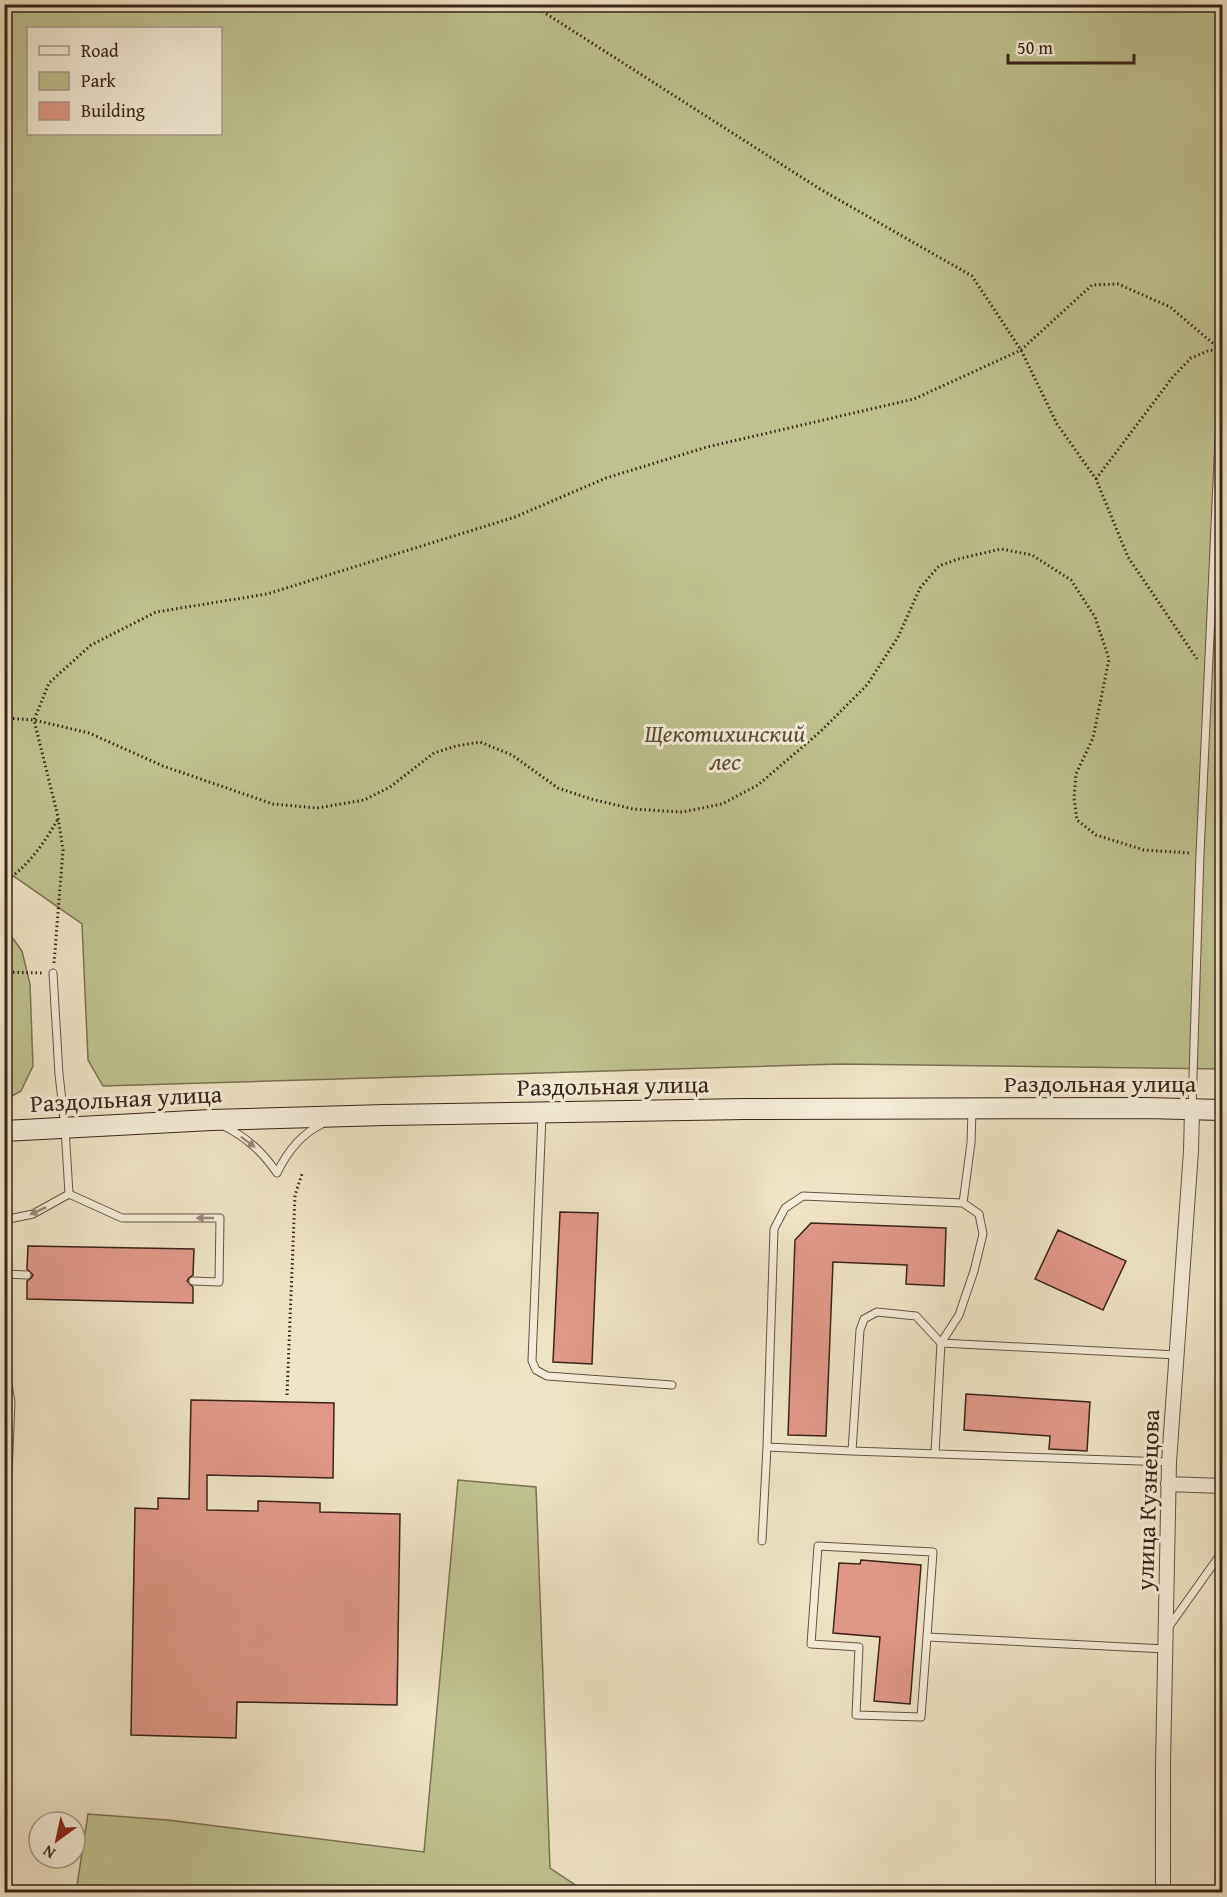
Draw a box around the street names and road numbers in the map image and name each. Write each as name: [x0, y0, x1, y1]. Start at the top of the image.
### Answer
street label: Раздольная улица: [517, 1066, 710, 1105]
street label: Раздольная улица: [1004, 1066, 1197, 1101]
street label: Раздольная улица: [29, 1076, 223, 1121]
street label: улица Кузнецова: [1127, 1408, 1168, 1592]

